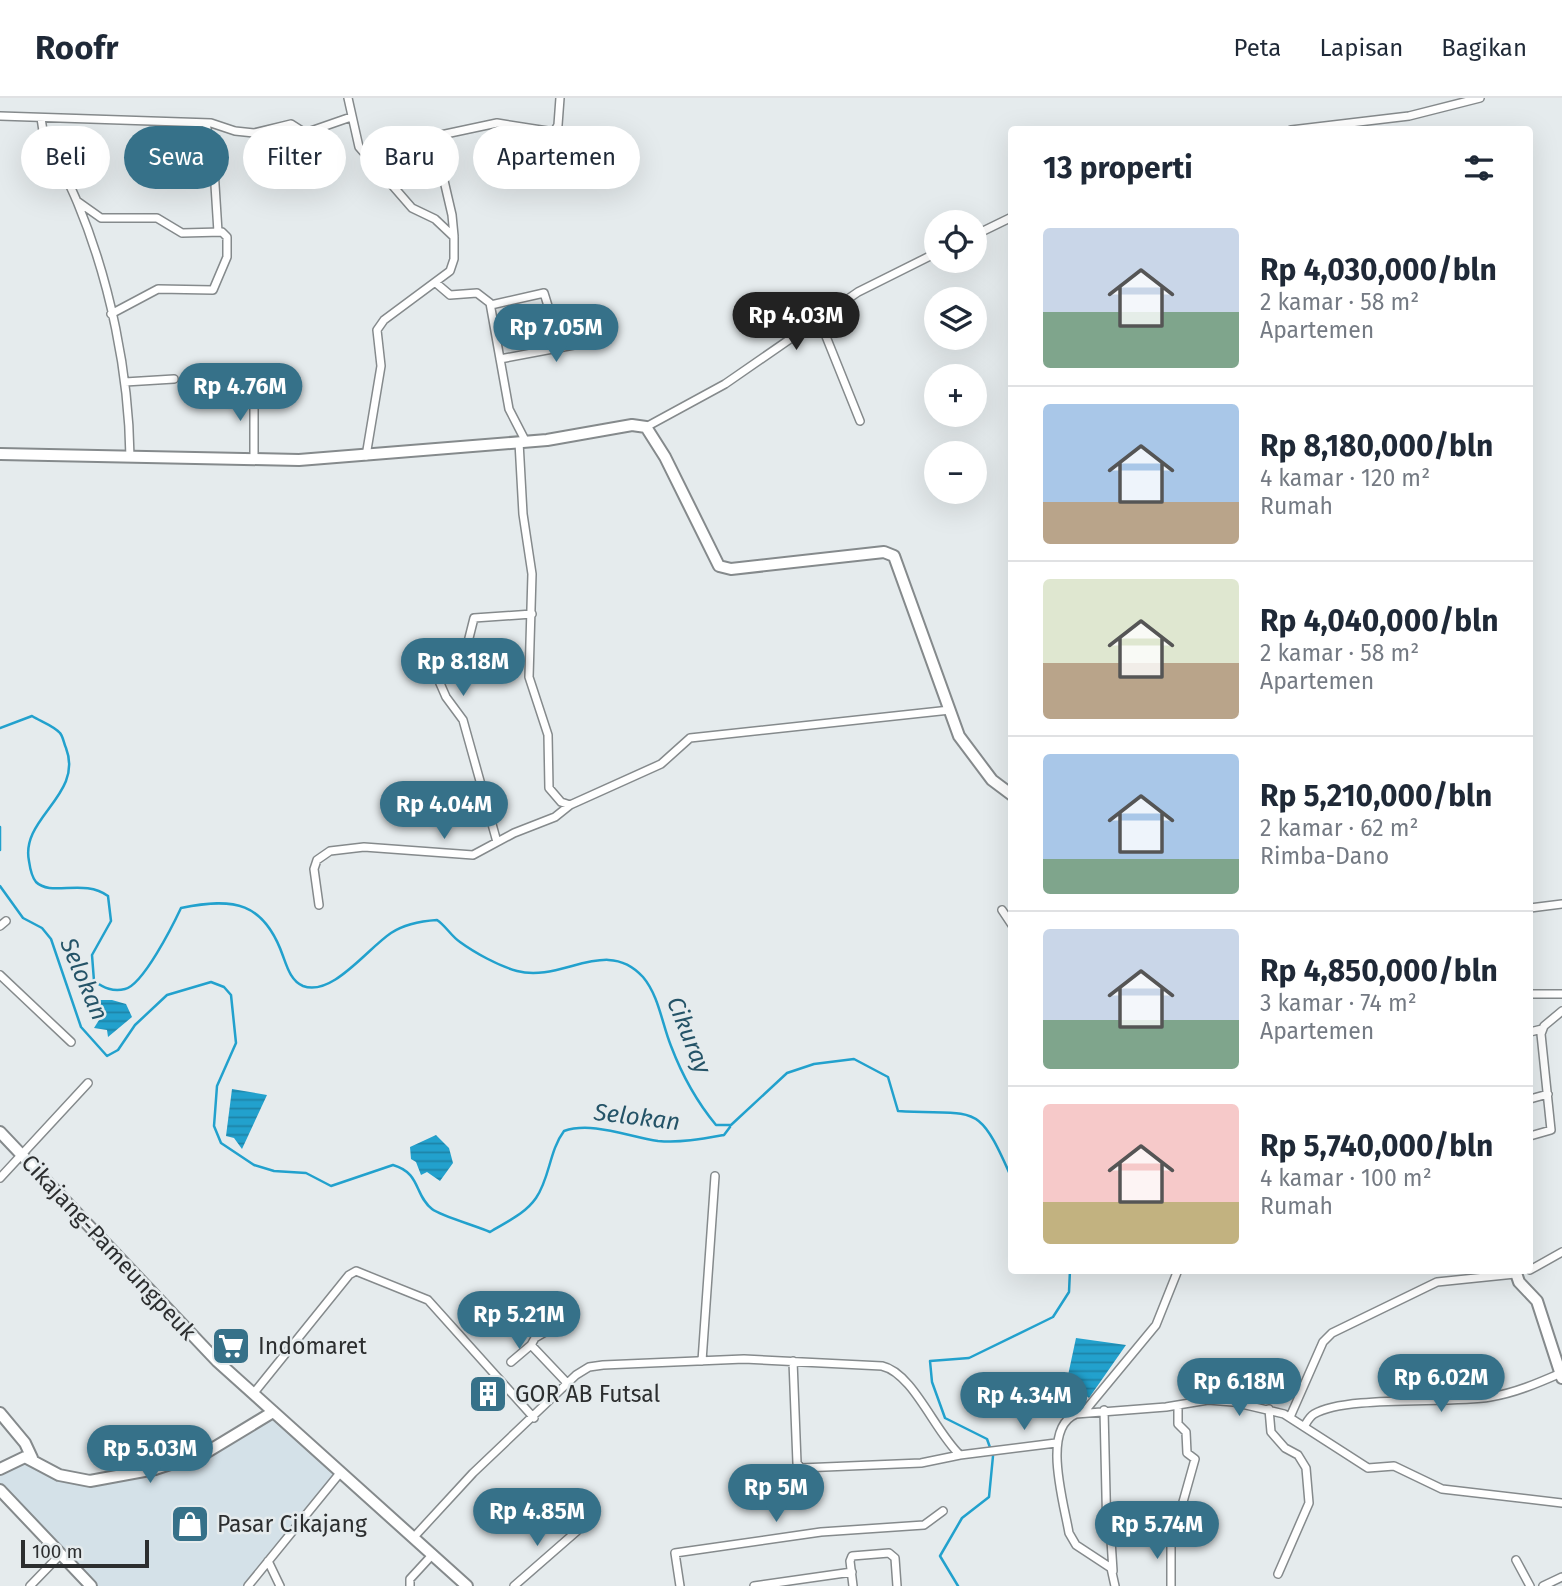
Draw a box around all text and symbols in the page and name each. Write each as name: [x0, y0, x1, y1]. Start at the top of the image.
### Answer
text: Roofr: [35, 28, 118, 68]
text: Peta: [1234, 34, 1281, 62]
text: Lapisan: [1319, 34, 1403, 62]
text: Bagikan: [1441, 34, 1527, 62]
chip: Beli: [21, 126, 110, 189]
chip: Sewa: [124, 126, 229, 189]
chip: Filter: [243, 126, 346, 189]
chip: Baru: [360, 126, 459, 189]
chip: Apartemen: [473, 126, 640, 189]
icon: filters: [1460, 149, 1498, 187]
text: 13 properti: [1043, 150, 1193, 186]
map controls: [924, 210, 987, 504]
button: locate: [924, 210, 987, 273]
text: Rp 4,030,000/bln: [1260, 252, 1497, 288]
icon: home: [1099, 256, 1183, 340]
button: layers: [924, 287, 987, 350]
text: 2 kamar · 58 m²: [1260, 288, 1419, 316]
pin: Rp 4.03M: [724, 292, 868, 352]
text: Rp 4.03M: [749, 301, 843, 329]
pin: Rp 7.05M: [484, 304, 628, 364]
text: Rp 7.05M: [509, 313, 603, 341]
text: Apartemen: [1260, 316, 1374, 344]
pin: Rp 4.76M: [168, 364, 312, 423]
button: +: [924, 364, 987, 427]
text: Rp 4.76M: [193, 372, 287, 400]
text: Rp 8,180,000/bln: [1260, 428, 1493, 464]
icon: home: [1099, 432, 1183, 516]
button: −: [924, 441, 987, 504]
text: 4 kamar · 120 m²: [1260, 464, 1430, 492]
text: Rumah: [1260, 492, 1333, 520]
text: Rp 4,040,000/bln: [1260, 603, 1498, 639]
icon: home: [1099, 607, 1183, 691]
pin: Rp 8.18M: [391, 638, 535, 698]
text: 2 kamar · 58 m²: [1260, 639, 1419, 667]
text: Rp 8.18M: [417, 647, 509, 675]
text: Apartemen: [1260, 667, 1374, 695]
text: Rp 5,210,000/bln: [1260, 778, 1492, 814]
pin: Rp 4.04M: [372, 782, 516, 841]
icon: home: [1099, 782, 1183, 866]
text: Rp 4.04M: [396, 790, 492, 818]
text: 2 kamar · 62 m²: [1260, 814, 1419, 842]
text: Rimba-Dano: [1260, 842, 1389, 870]
water label: Selokan: [54, 933, 114, 1024]
text: Rp 4,850,000/bln: [1260, 953, 1498, 989]
icon: home: [1099, 957, 1183, 1041]
text: 3 kamar · 74 m²: [1260, 989, 1417, 1017]
water label: Cikuray: [661, 992, 718, 1079]
text: Apartemen: [1260, 1017, 1374, 1045]
water label: Selokan: [591, 1098, 682, 1136]
text: Rp 5,740,000/bln: [1260, 1128, 1493, 1164]
icon: home: [1099, 1132, 1183, 1216]
street label: Cikajang-Pameungpeuk: [16, 1148, 202, 1346]
text: 4 kamar · 100 m²: [1260, 1164, 1432, 1192]
text: Rumah: [1260, 1192, 1333, 1220]
pin: Rp 5.21M: [447, 1292, 591, 1351]
text: Rp 5.21M: [473, 1300, 565, 1328]
supermarket icon: Indomaret: [210, 1325, 252, 1367]
place label: Indomaret: [258, 1332, 367, 1360]
pin: Rp 6.02M: [1369, 1354, 1513, 1414]
pin: Rp 6.18M: [1167, 1358, 1311, 1418]
text: Rp 6.02M: [1394, 1363, 1488, 1391]
text: Rp 6.18M: [1193, 1367, 1285, 1395]
pin: Rp 4.34M: [952, 1372, 1096, 1432]
building icon: GOR AB Futsal: [467, 1373, 509, 1415]
place label: GOR AB Futsal: [515, 1380, 661, 1408]
text: Rp 4.34M: [976, 1381, 1072, 1409]
pin: Rp 5.03M: [78, 1426, 222, 1485]
text: Rp 5.03M: [103, 1434, 197, 1462]
pin: Rp 5M: [727, 1464, 825, 1524]
text: Rp 5M: [744, 1473, 808, 1501]
pin: Rp 4.85M: [465, 1488, 609, 1548]
text: Rp 4.85M: [489, 1497, 585, 1525]
pin: Rp 5.74M: [1085, 1502, 1229, 1561]
shop icon: Pasar Cikajang: [169, 1503, 211, 1545]
place label: Pasar Cikajang: [217, 1510, 367, 1538]
text: Rp 5.74M: [1111, 1510, 1203, 1538]
scale bar: [21, 1537, 149, 1569]
text: 100 m: [32, 1540, 83, 1563]

